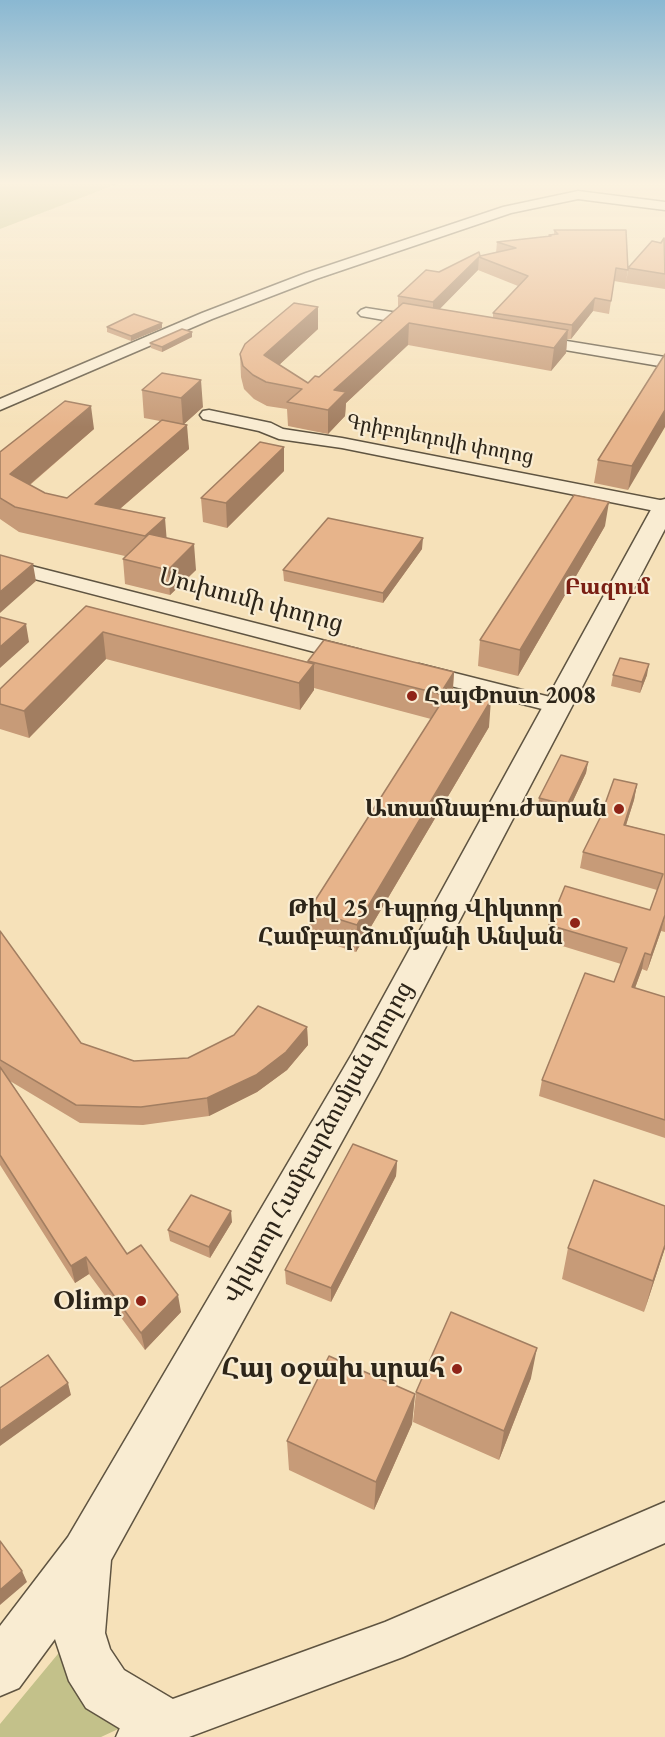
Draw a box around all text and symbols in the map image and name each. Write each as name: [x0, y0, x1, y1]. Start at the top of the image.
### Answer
street label: Գրիբոյեդովի փողոց: [344, 410, 536, 470]
street label: Սուխումի փողոց: [156, 563, 346, 639]
district label: Բազում: [564, 575, 650, 601]
place label: ՀայՓոստ 2008: [424, 682, 596, 710]
marker: ՀայՓոստ 2008: [405, 689, 419, 703]
place label: Ատամնաբուժարան: [365, 795, 607, 823]
marker: Ատամնաբուժարան: [612, 802, 626, 816]
place label: Թիվ 25 Դպրոց Վիկտոր Համբարձումյանի Անվան: [258, 895, 563, 951]
marker: Թիվ 25 Դպրոց Վիկտոր Համբարձումյանի Անվան: [568, 916, 582, 930]
street label: Վիկտոր Համբարձումյան փողոց: [218, 977, 420, 1309]
place label: Olimp: [53, 1284, 129, 1318]
marker: Olimp: [134, 1294, 148, 1308]
place label: Հայ օջախ սրահ: [221, 1352, 445, 1386]
marker: Հայ օջախ սրահ: [450, 1362, 464, 1376]

